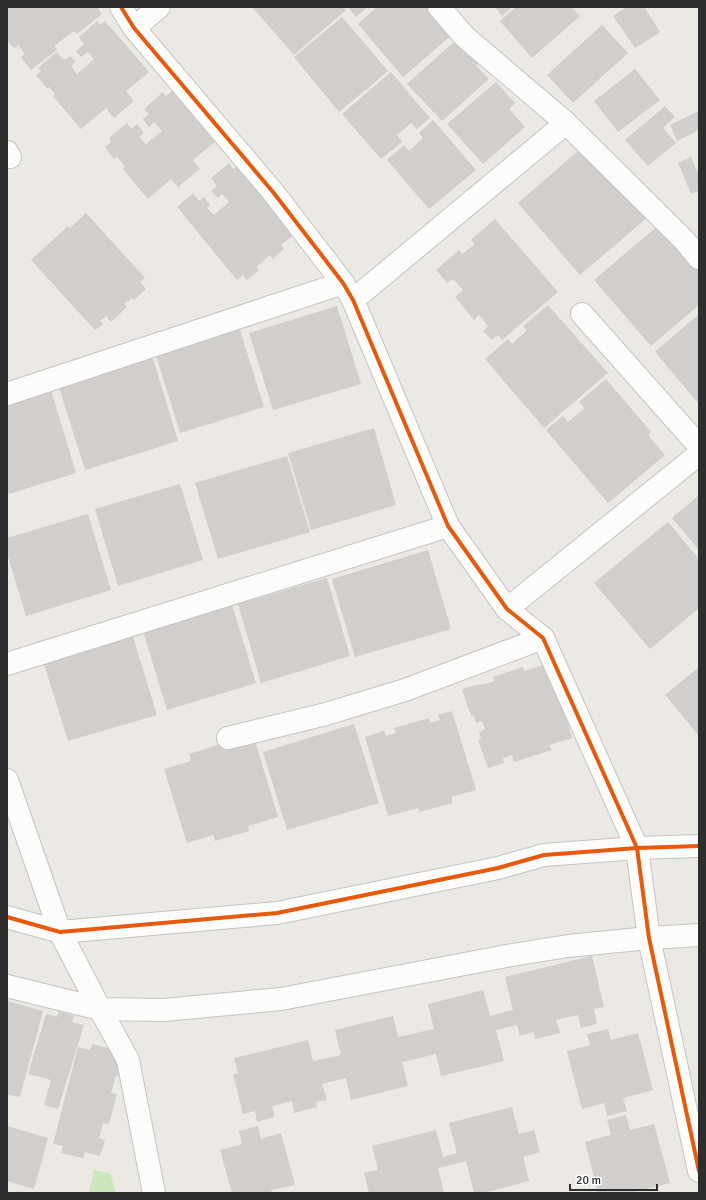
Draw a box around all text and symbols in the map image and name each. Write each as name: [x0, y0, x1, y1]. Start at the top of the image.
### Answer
scale bar: [570, 1166, 657, 1192]
text: 20 m: [576, 1173, 601, 1188]

